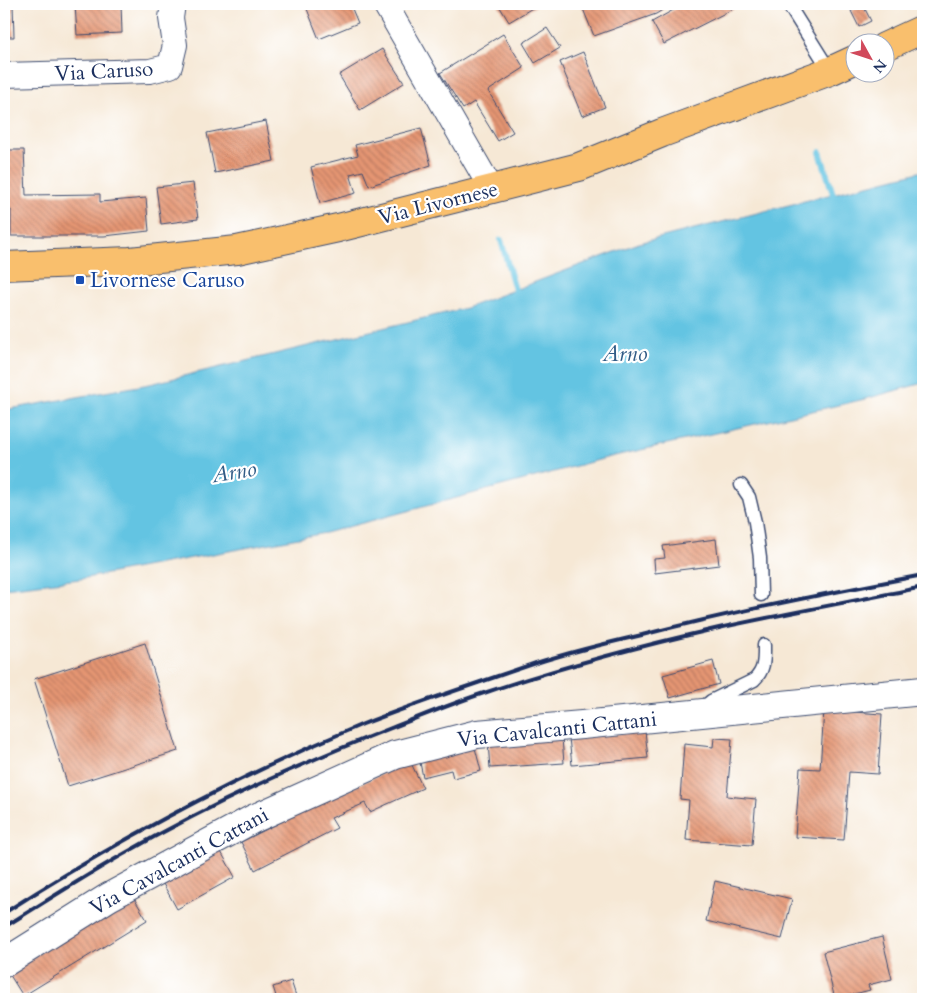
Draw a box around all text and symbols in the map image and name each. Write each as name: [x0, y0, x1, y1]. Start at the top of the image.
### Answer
north arrow: [844, 32, 894, 82]
street label: Via Caruso: [54, 54, 154, 89]
text: N: [868, 55, 891, 77]
street label: Via Livornese: [375, 175, 501, 232]
place label: Livornese Caruso: [90, 266, 245, 295]
marker: Livornese Caruso: [74, 274, 86, 286]
water label: Arno: [602, 339, 647, 369]
water label: Arno: [209, 454, 259, 490]
street label: Via Cavalcanti Cattani: [456, 705, 658, 754]
street label: Via Cavalcanti Cattani: [85, 800, 274, 923]

